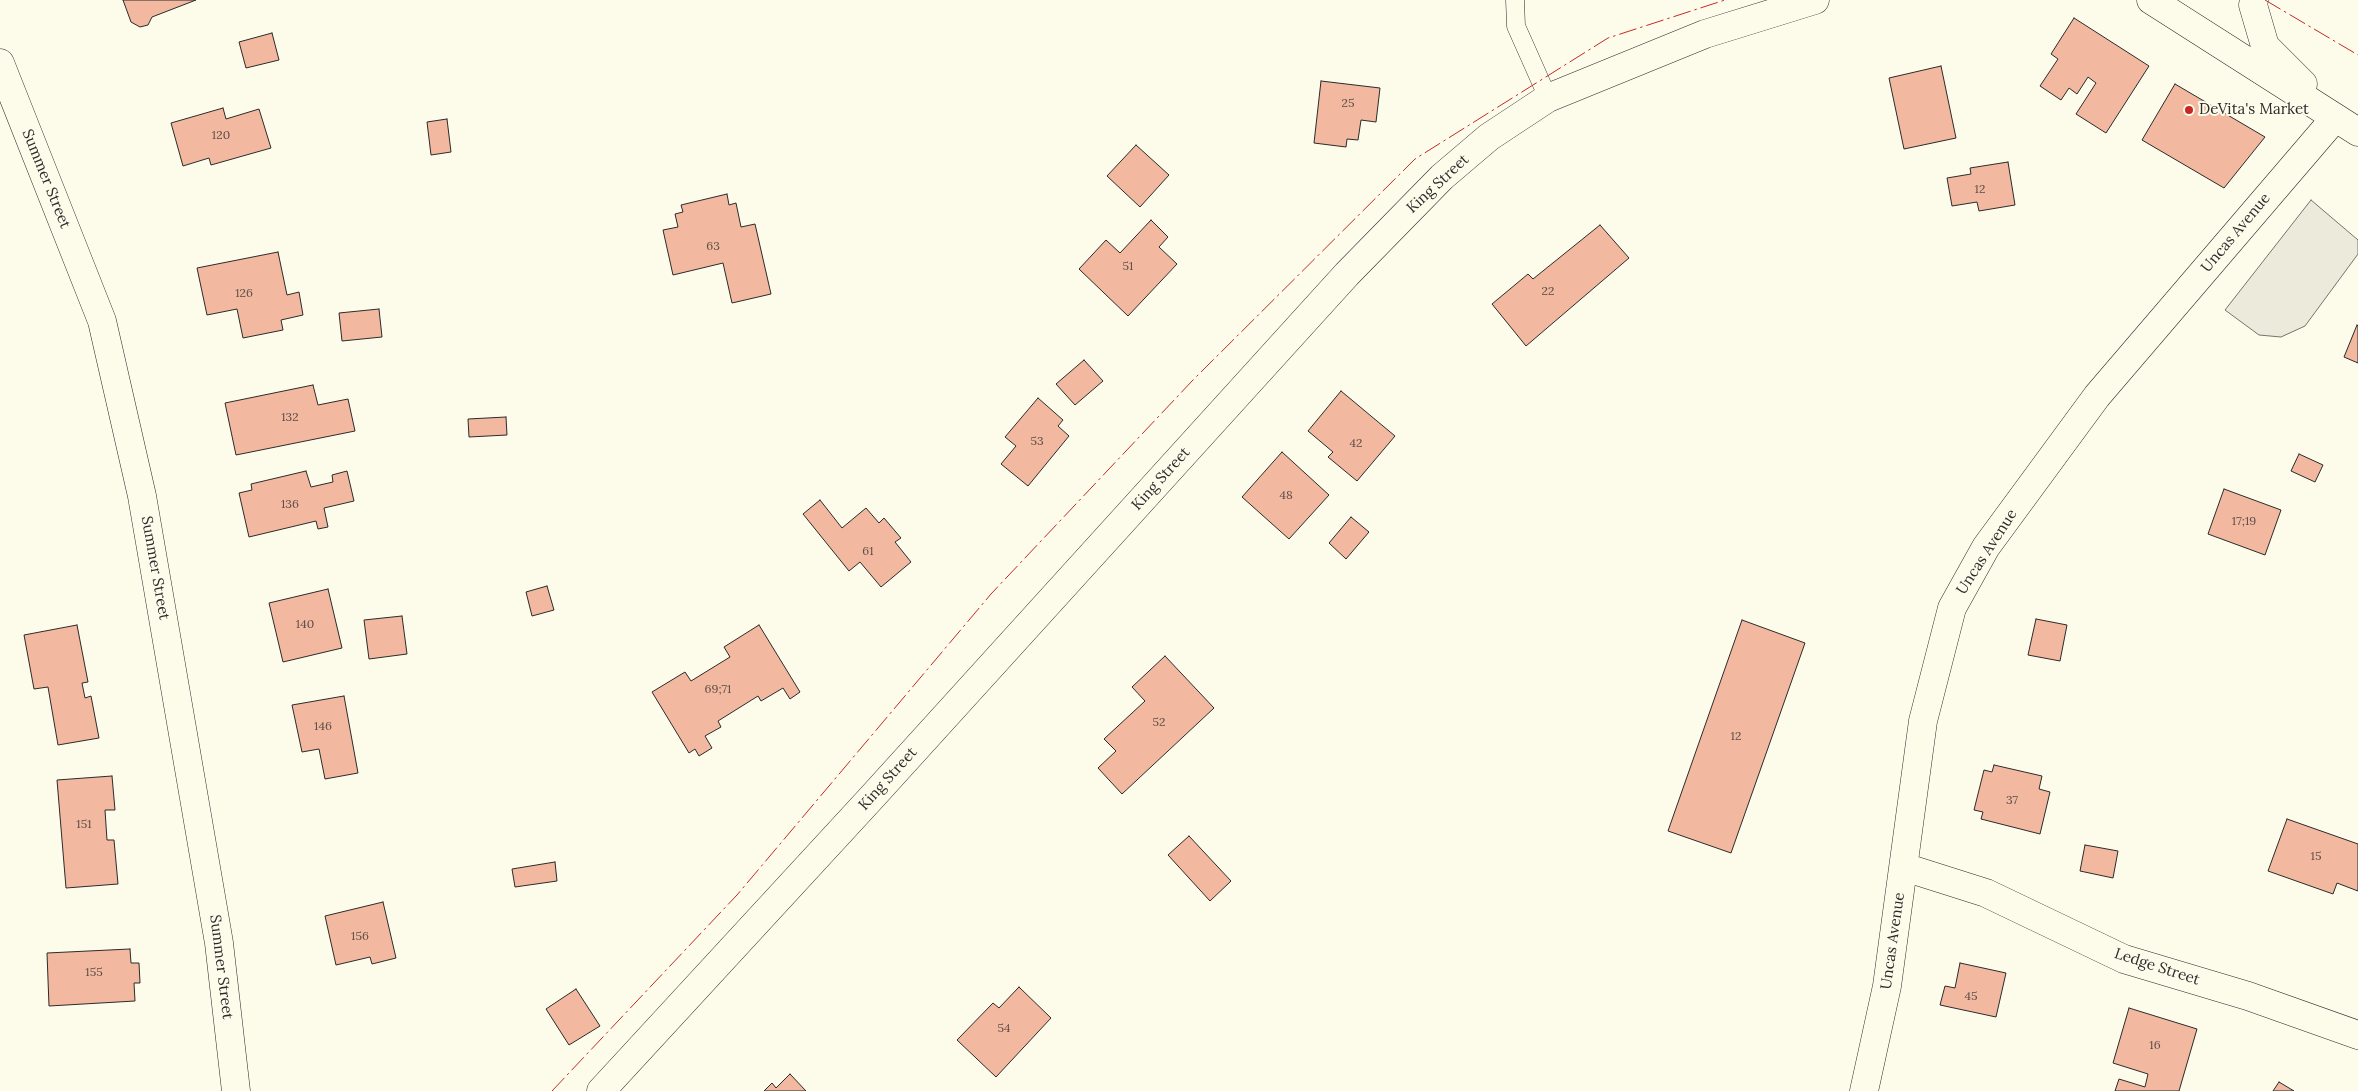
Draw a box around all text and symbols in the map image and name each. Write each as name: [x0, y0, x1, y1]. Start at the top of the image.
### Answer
house number: 25: [1342, 97, 1354, 111]
place label: DeVita's Market: [2199, 101, 2309, 119]
marker: DeVita's Market: [2183, 104, 2195, 116]
street label: Summer Street: [18, 127, 74, 231]
house number: 120: [212, 129, 230, 143]
street label: King Street: [1403, 151, 1473, 217]
house number: 12: [1975, 183, 1985, 197]
street label: Uncas Avenue: [2198, 190, 2274, 276]
house number: 63: [706, 240, 720, 254]
house number: 51: [1123, 260, 1133, 274]
house number: 22: [1542, 285, 1554, 299]
house number: 126: [235, 287, 253, 301]
house number: 132: [281, 411, 299, 425]
house number: 53: [1030, 435, 1044, 449]
house number: 42: [1350, 437, 1362, 451]
street label: King Street: [1128, 444, 1194, 514]
house number: 48: [1279, 489, 1293, 503]
house number: 136: [281, 498, 299, 512]
street label: Uncas Avenue: [1953, 506, 2021, 598]
street label: Summer Street: [137, 515, 173, 621]
house number: 17;19: [2232, 515, 2256, 529]
house number: 61: [862, 545, 874, 559]
house number: 140: [296, 618, 314, 632]
house number: 69;71: [705, 683, 731, 697]
house number: 52: [1153, 716, 1165, 730]
house number: 146: [314, 720, 332, 734]
house number: 12: [1731, 730, 1741, 744]
street label: King Street: [855, 744, 921, 814]
house number: 37: [2006, 794, 2018, 808]
house number: 151: [76, 818, 92, 832]
house number: 15: [2311, 850, 2321, 864]
street label: Uncas Avenue: [1877, 891, 1909, 991]
street label: Summer Street: [206, 914, 236, 1020]
house number: 156: [351, 930, 369, 944]
street label: Ledge Street: [2112, 945, 2202, 989]
house number: 155: [85, 966, 103, 980]
house number: 45: [1964, 990, 1978, 1004]
house number: 54: [997, 1022, 1011, 1036]
house number: 16: [2149, 1039, 2161, 1053]

